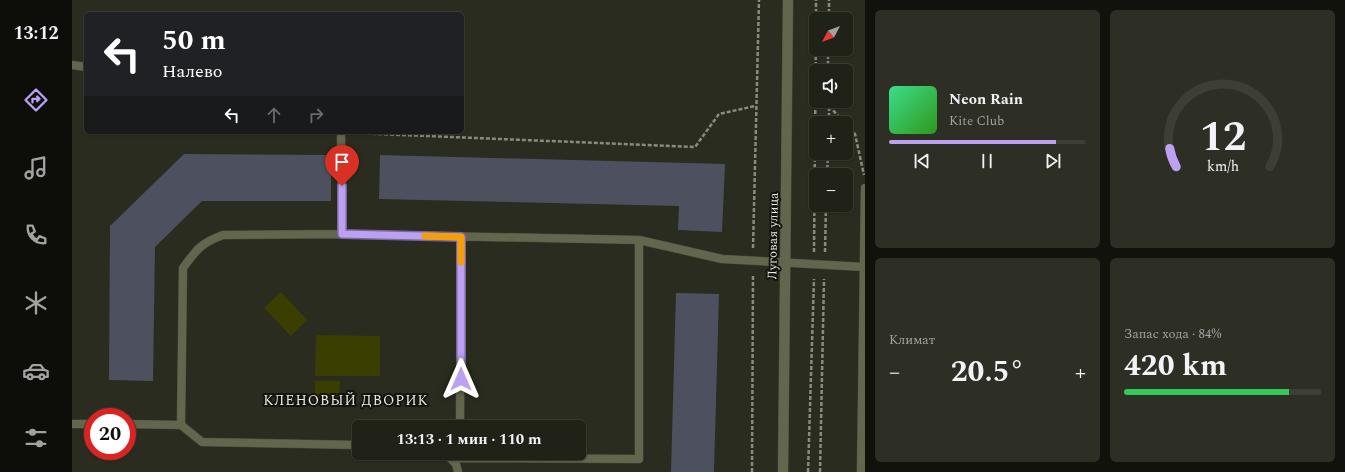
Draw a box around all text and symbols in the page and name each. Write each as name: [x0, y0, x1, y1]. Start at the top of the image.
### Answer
north arrow: [809, 12, 853, 56]
map controls: [809, 12, 853, 212]
text: 50 m: [162, 19, 226, 62]
text: 13:12: [13, 20, 59, 47]
icon: left: [96, 28, 148, 80]
text: Налево: [162, 58, 222, 85]
button: sound: [809, 64, 853, 108]
icon: directions: [22, 86, 50, 114]
text: Neon Rain: [949, 88, 1023, 111]
icon: left: [221, 104, 243, 126]
icon: ahead: [263, 104, 285, 126]
icon: right: [305, 104, 327, 126]
text: 12: [1199, 106, 1246, 169]
text: Kite Club: [949, 111, 1004, 131]
button: +: [809, 116, 853, 160]
pin: [325, 145, 359, 186]
icon: previous: [911, 150, 933, 172]
icon: pause: [976, 150, 998, 172]
icon: next: [1042, 150, 1064, 172]
icon: arrive: [331, 151, 353, 173]
icon: music: [22, 154, 50, 182]
text: km/h: [1206, 155, 1239, 177]
button: −: [809, 168, 853, 212]
street label: Луговая улица: [762, 192, 784, 280]
icon: phone: [22, 221, 50, 249]
icon: climate: [22, 289, 50, 317]
text: Запас хода · 84%: [1124, 324, 1221, 344]
text: Климат: [889, 330, 935, 350]
text: 420 km: [1124, 343, 1227, 389]
text: 20.5°: [951, 349, 1024, 395]
text: −: [889, 356, 900, 389]
text: +: [1075, 356, 1086, 389]
icon: car: [22, 357, 50, 385]
position arrow: [440, 358, 482, 400]
district label: КЛЕНОВЫЙ ДВОРИК: [263, 390, 429, 411]
speed limit sign: 20: [84, 408, 136, 460]
icon: filters: [22, 424, 50, 452]
text: 13:13 · 1 мин · 110 m: [397, 428, 541, 451]

